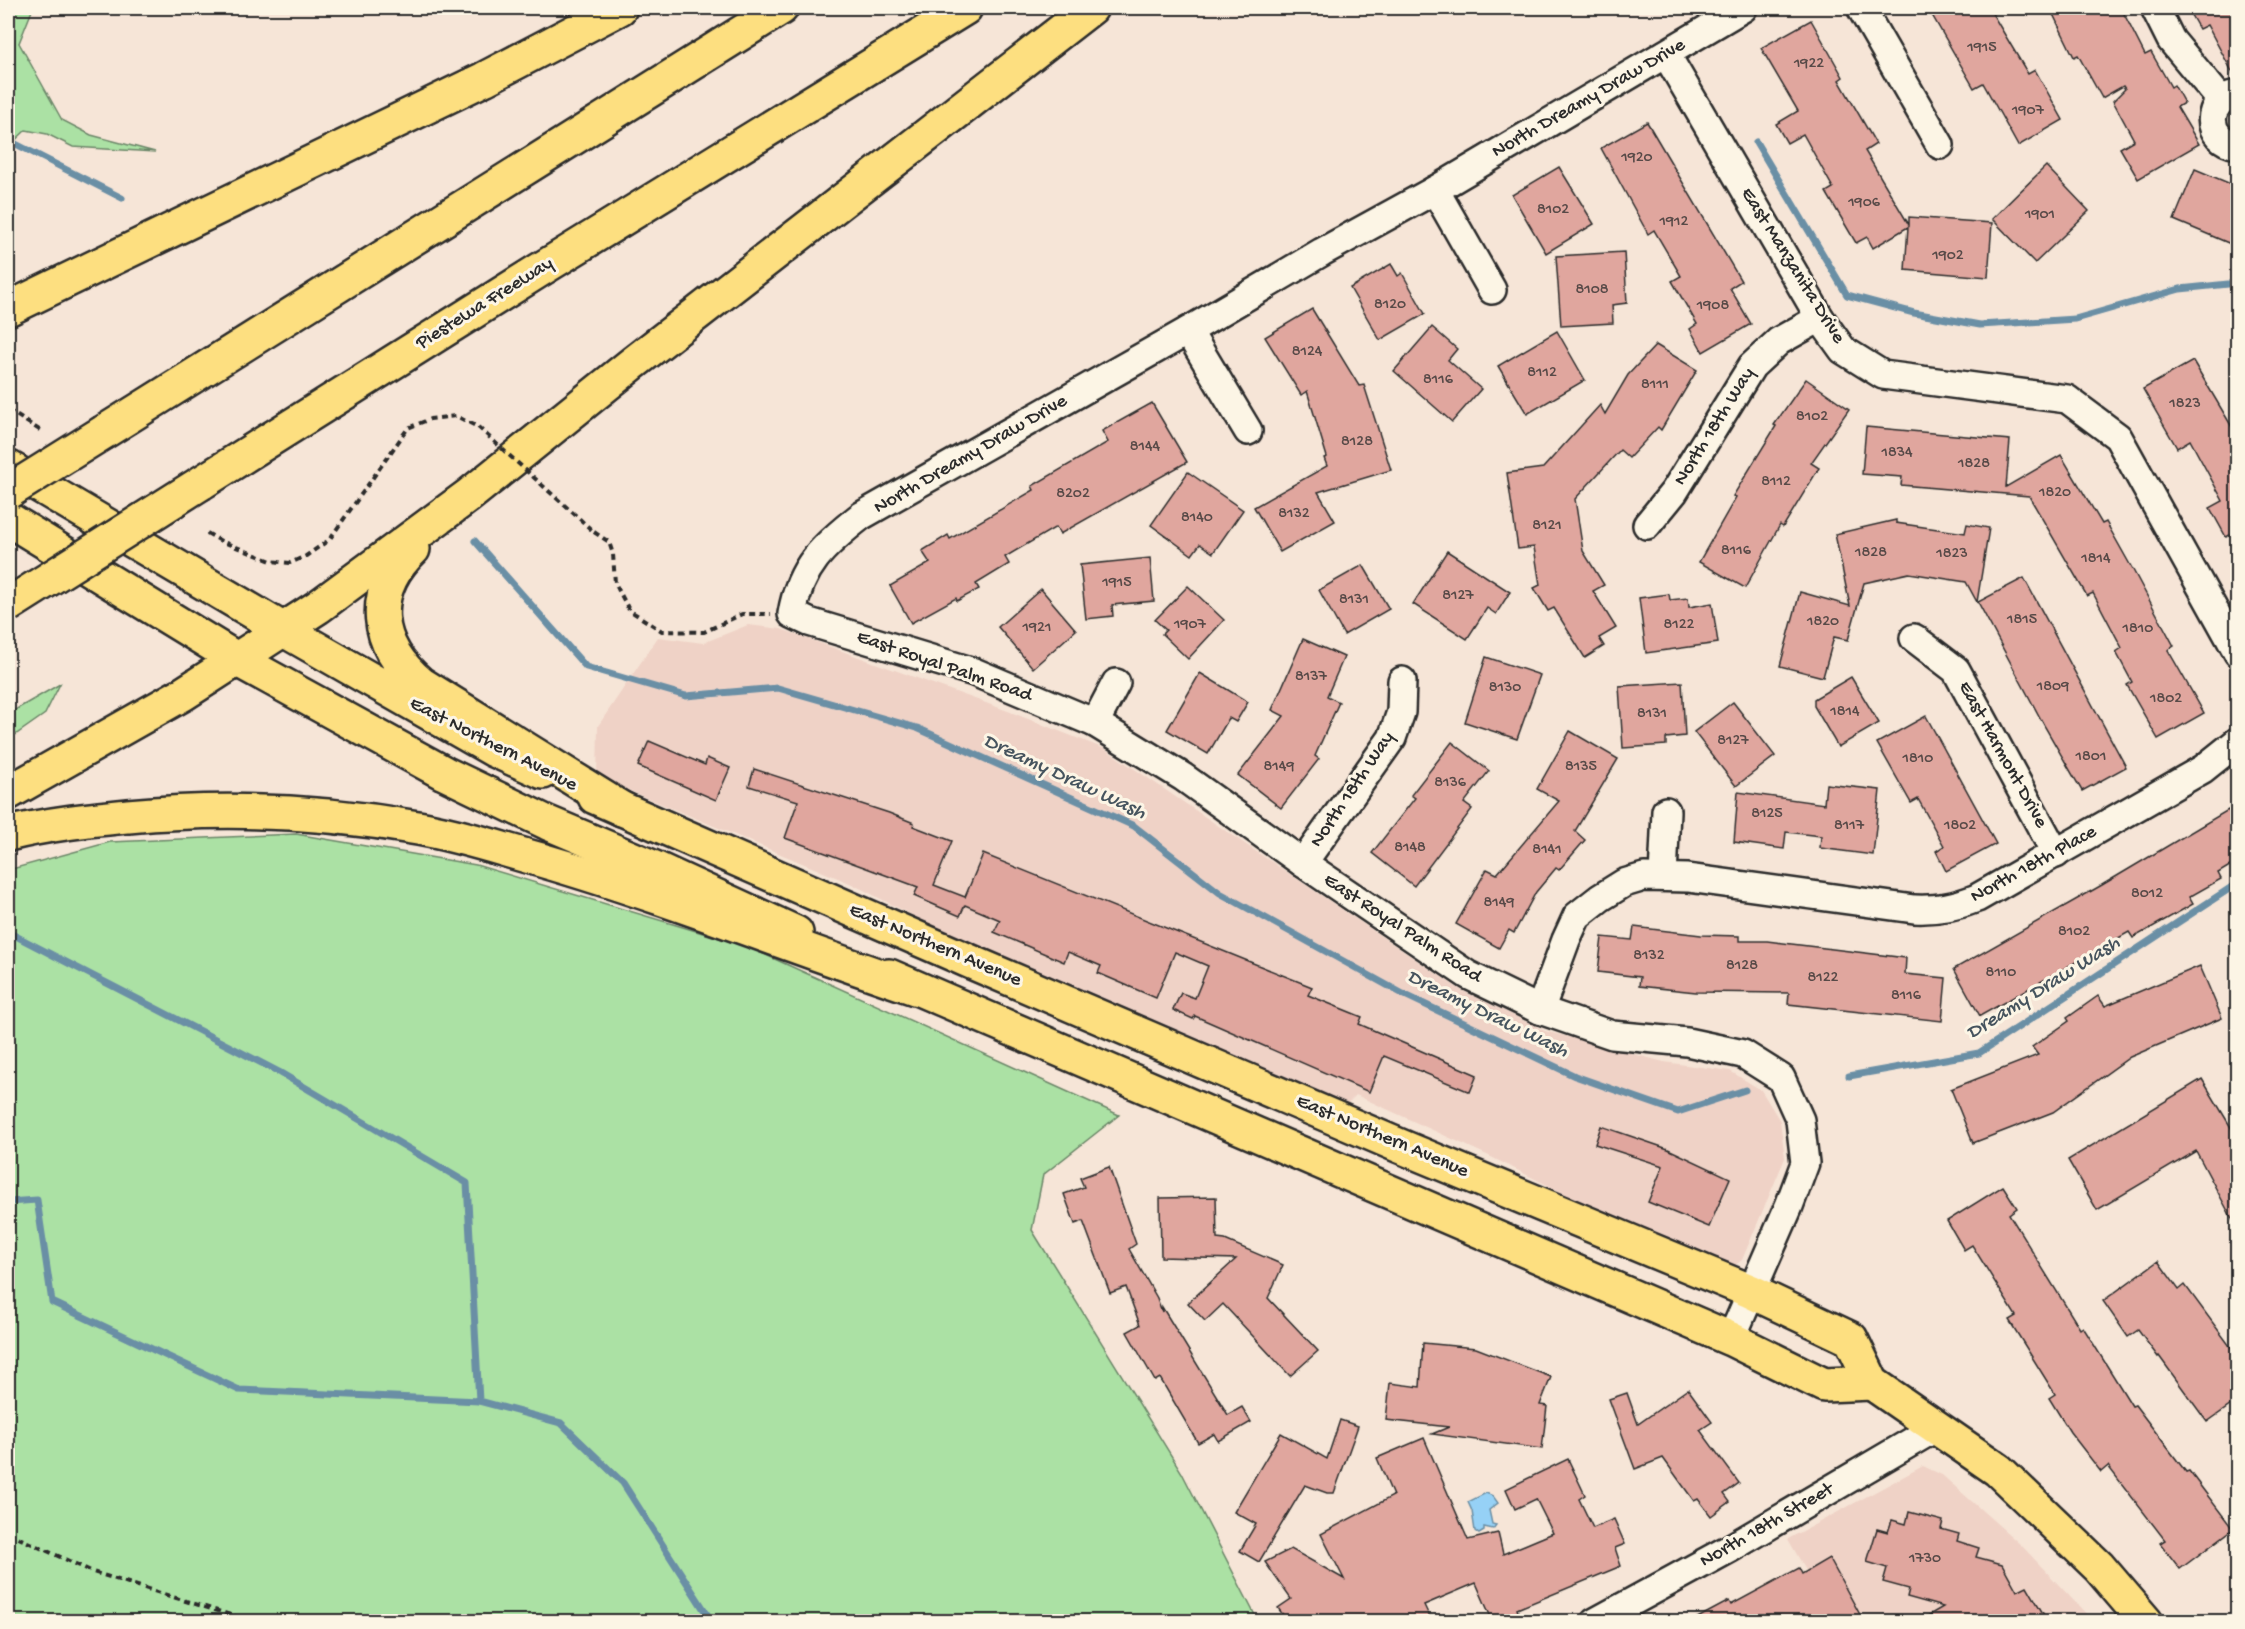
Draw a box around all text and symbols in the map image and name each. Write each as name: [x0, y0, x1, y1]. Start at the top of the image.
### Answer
street label: North Dreamy Draw Drive: [1488, 34, 1690, 164]
house number: 1915: [1966, 39, 1997, 58]
house number: 1922: [1793, 55, 1824, 74]
house number: 1907: [2011, 102, 2045, 121]
house number: 1920: [1620, 149, 1653, 168]
street label: East Manzanita Drive: [1735, 184, 1850, 349]
house number: 1906: [1847, 194, 1881, 213]
house number: 8102: [1537, 201, 1569, 220]
house number: 1901: [2024, 206, 2055, 225]
house number: 1912: [1659, 213, 1689, 232]
house number: 1902: [1931, 247, 1964, 266]
street label: Piestewa Freeway: [411, 252, 558, 356]
house number: 8108: [1575, 281, 1609, 300]
house number: 8120: [1374, 296, 1406, 315]
house number: 1908: [1696, 297, 1729, 316]
house number: 8124: [1292, 343, 1323, 362]
house number: 8112: [1527, 364, 1557, 383]
street label: North 18th Way: [1670, 364, 1761, 490]
house number: 8116: [1423, 371, 1454, 390]
house number: 8111: [1641, 376, 1669, 395]
street label: North Dreamy Draw Drive: [870, 390, 1072, 520]
house number: 1823: [2168, 395, 2201, 414]
house number: 8102: [1796, 408, 1828, 427]
house number: 8128: [1341, 433, 1373, 452]
house number: 8144: [1130, 438, 1161, 457]
house number: 1834: [1880, 444, 1913, 463]
house number: 1828: [1957, 455, 1990, 474]
house number: 8112: [1761, 473, 1791, 492]
house number: 1820: [2038, 484, 2071, 503]
house number: 8202: [1056, 485, 1090, 504]
house number: 8132: [1278, 505, 1310, 524]
house number: 8140: [1181, 509, 1213, 528]
house number: 8121: [1532, 517, 1562, 536]
house number: 8116: [1721, 542, 1752, 561]
house number: 1828: [1854, 544, 1887, 563]
house number: 1823: [1935, 545, 1968, 564]
house number: 1814: [2080, 550, 2111, 569]
house number: 1915: [1101, 574, 1132, 593]
house number: 8127: [1442, 587, 1474, 606]
house number: 8131: [1339, 591, 1369, 610]
house number: 1815: [2006, 611, 2037, 630]
house number: 1820: [1806, 613, 1839, 632]
house number: 1907: [1173, 616, 1207, 635]
house number: 8122: [1664, 616, 1695, 635]
house number: 1921: [1022, 619, 1051, 638]
house number: 1810: [2122, 620, 2153, 639]
street label: East Royal Palm Road: [853, 626, 1037, 709]
house number: 8137: [1295, 668, 1328, 687]
street label: East Harmont Drive: [1952, 678, 2052, 833]
house number: 1809: [2036, 678, 2069, 697]
house number: 8130: [1489, 679, 1521, 698]
house number: 1802: [2149, 690, 2182, 709]
street label: East Northern Avenue: [405, 693, 581, 798]
house number: 1814: [1829, 703, 1860, 722]
house number: 8131: [1637, 705, 1667, 724]
street label: North 18th Way: [1306, 728, 1400, 852]
water label: Dreamy Draw Wash: [979, 729, 1150, 827]
house number: 8127: [1717, 732, 1749, 751]
house number: 1801: [2075, 748, 2106, 767]
house number: 1810: [1902, 750, 1933, 769]
house number: 8149: [1264, 758, 1294, 777]
house number: 8135: [1565, 758, 1597, 777]
house number: 8136: [1434, 774, 1467, 793]
house number: 8125: [1751, 805, 1783, 824]
house number: 8117: [1834, 817, 1865, 836]
house number: 1802: [1943, 817, 1976, 836]
street label: North 18th Place: [1967, 821, 2102, 909]
house number: 8148: [1394, 839, 1426, 858]
house number: 8141: [1532, 841, 1562, 860]
street label: East Royal Palm Road: [1319, 869, 1487, 990]
house number: 8012: [2131, 885, 2163, 904]
house number: 8149: [1484, 894, 1514, 913]
street label: East Northern Avenue: [845, 899, 1025, 993]
house number: 8102: [2058, 923, 2090, 942]
water label: Dreamy Draw Wash: [1963, 931, 2126, 1046]
house number: 8132: [1633, 947, 1665, 966]
house number: 8128: [1726, 957, 1758, 976]
house number: 8110: [1986, 964, 2016, 983]
water label: Dreamy Draw Wash: [1402, 965, 1572, 1065]
house number: 8122: [1808, 969, 1839, 988]
house number: 8116: [1891, 987, 1922, 1006]
street label: East Northern Avenue: [1292, 1090, 1472, 1184]
street label: North 18th Street: [1696, 1478, 1839, 1574]
house number: 1730: [1908, 1550, 1941, 1569]

